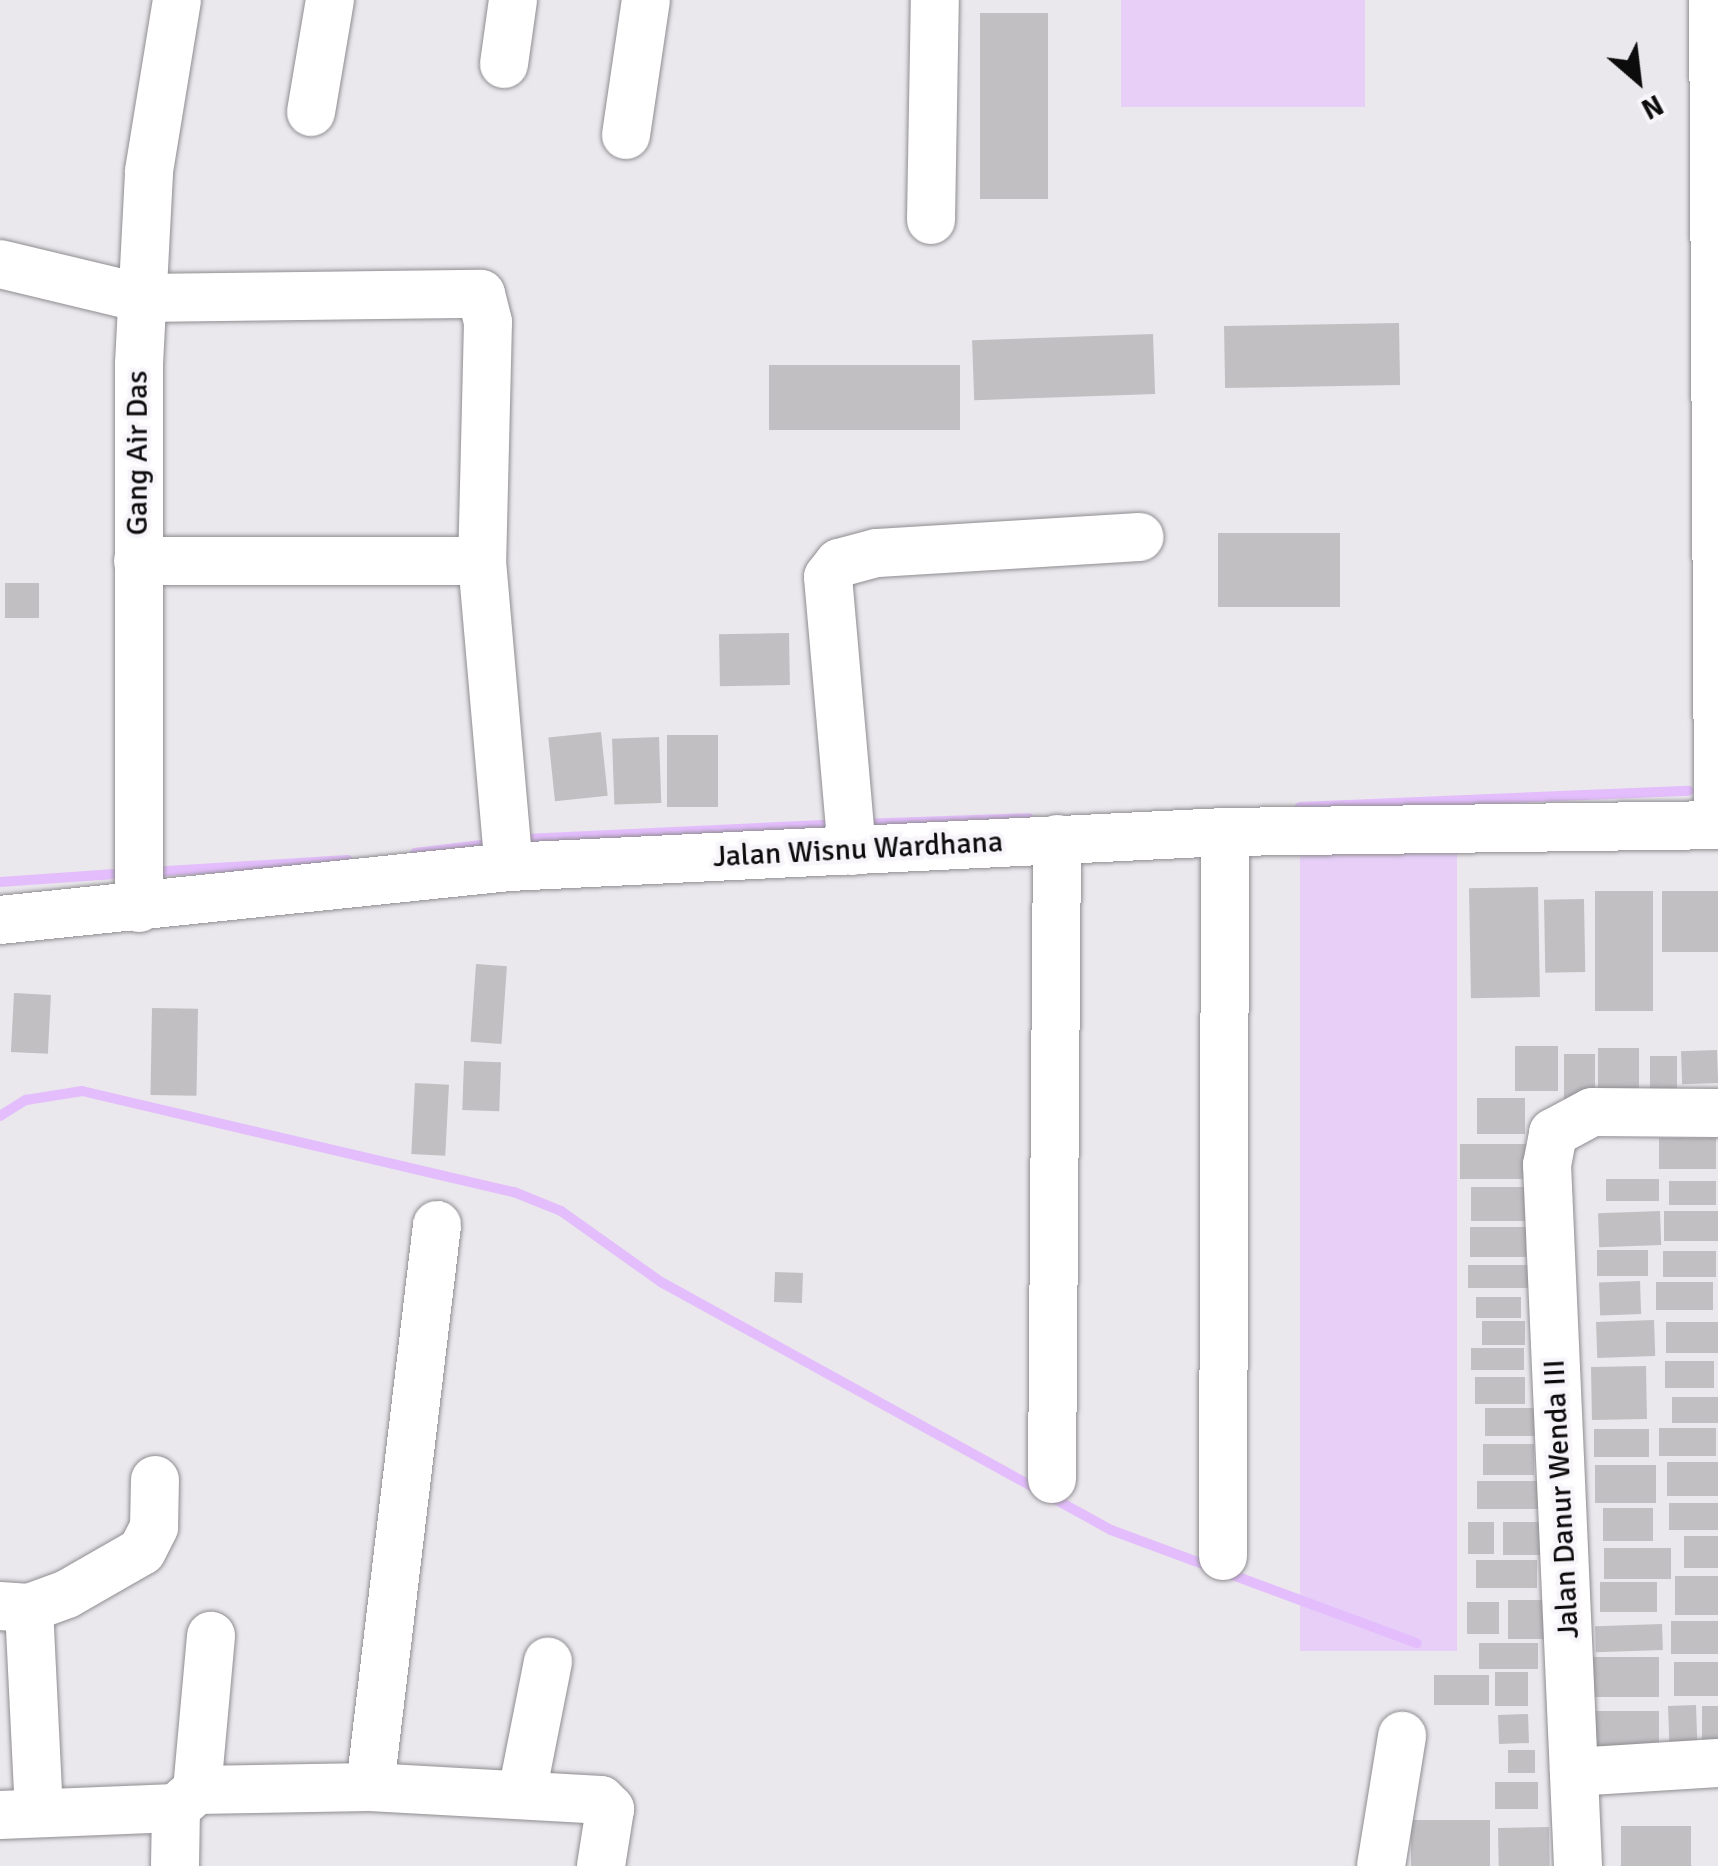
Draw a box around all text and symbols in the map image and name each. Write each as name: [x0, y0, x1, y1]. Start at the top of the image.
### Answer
north arrow: [1588, 30, 1688, 130]
text: N: [1636, 87, 1669, 126]
street label: Gang Air Das: [120, 371, 156, 535]
street label: Jalan Wisnu Wardhana: [712, 824, 1004, 876]
street label: Jalan Danur Wenda III: [1537, 1358, 1587, 1640]

